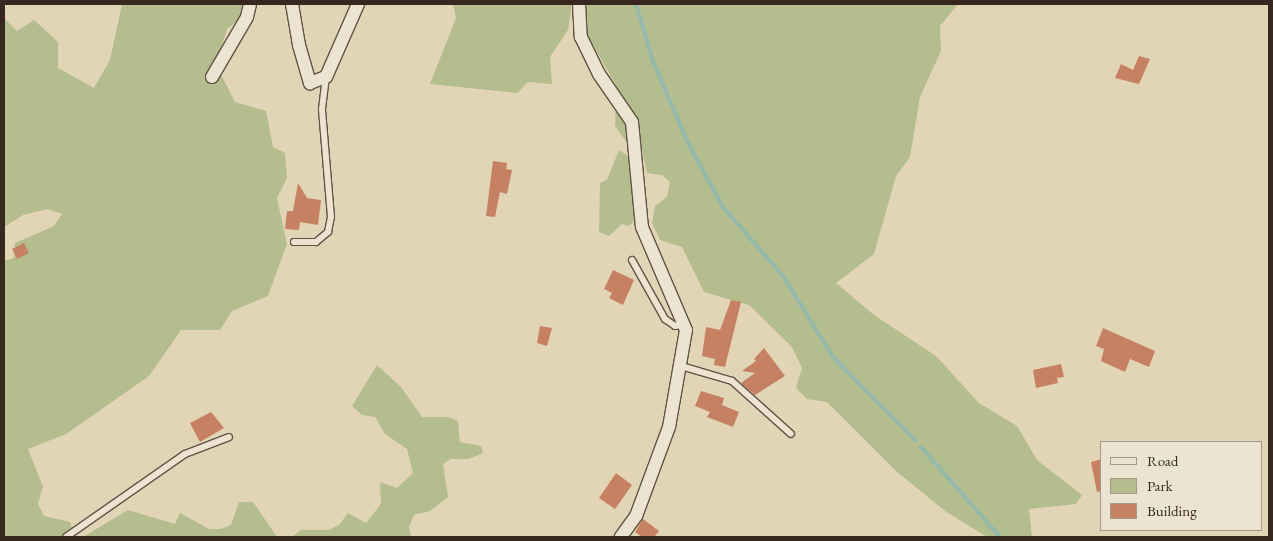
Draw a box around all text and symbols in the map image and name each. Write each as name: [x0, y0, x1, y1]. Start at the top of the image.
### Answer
legend: [1100, 441, 1263, 531]
text: Road: [1147, 451, 1178, 470]
text: Park: [1147, 476, 1173, 495]
text: Building: [1147, 501, 1197, 520]

